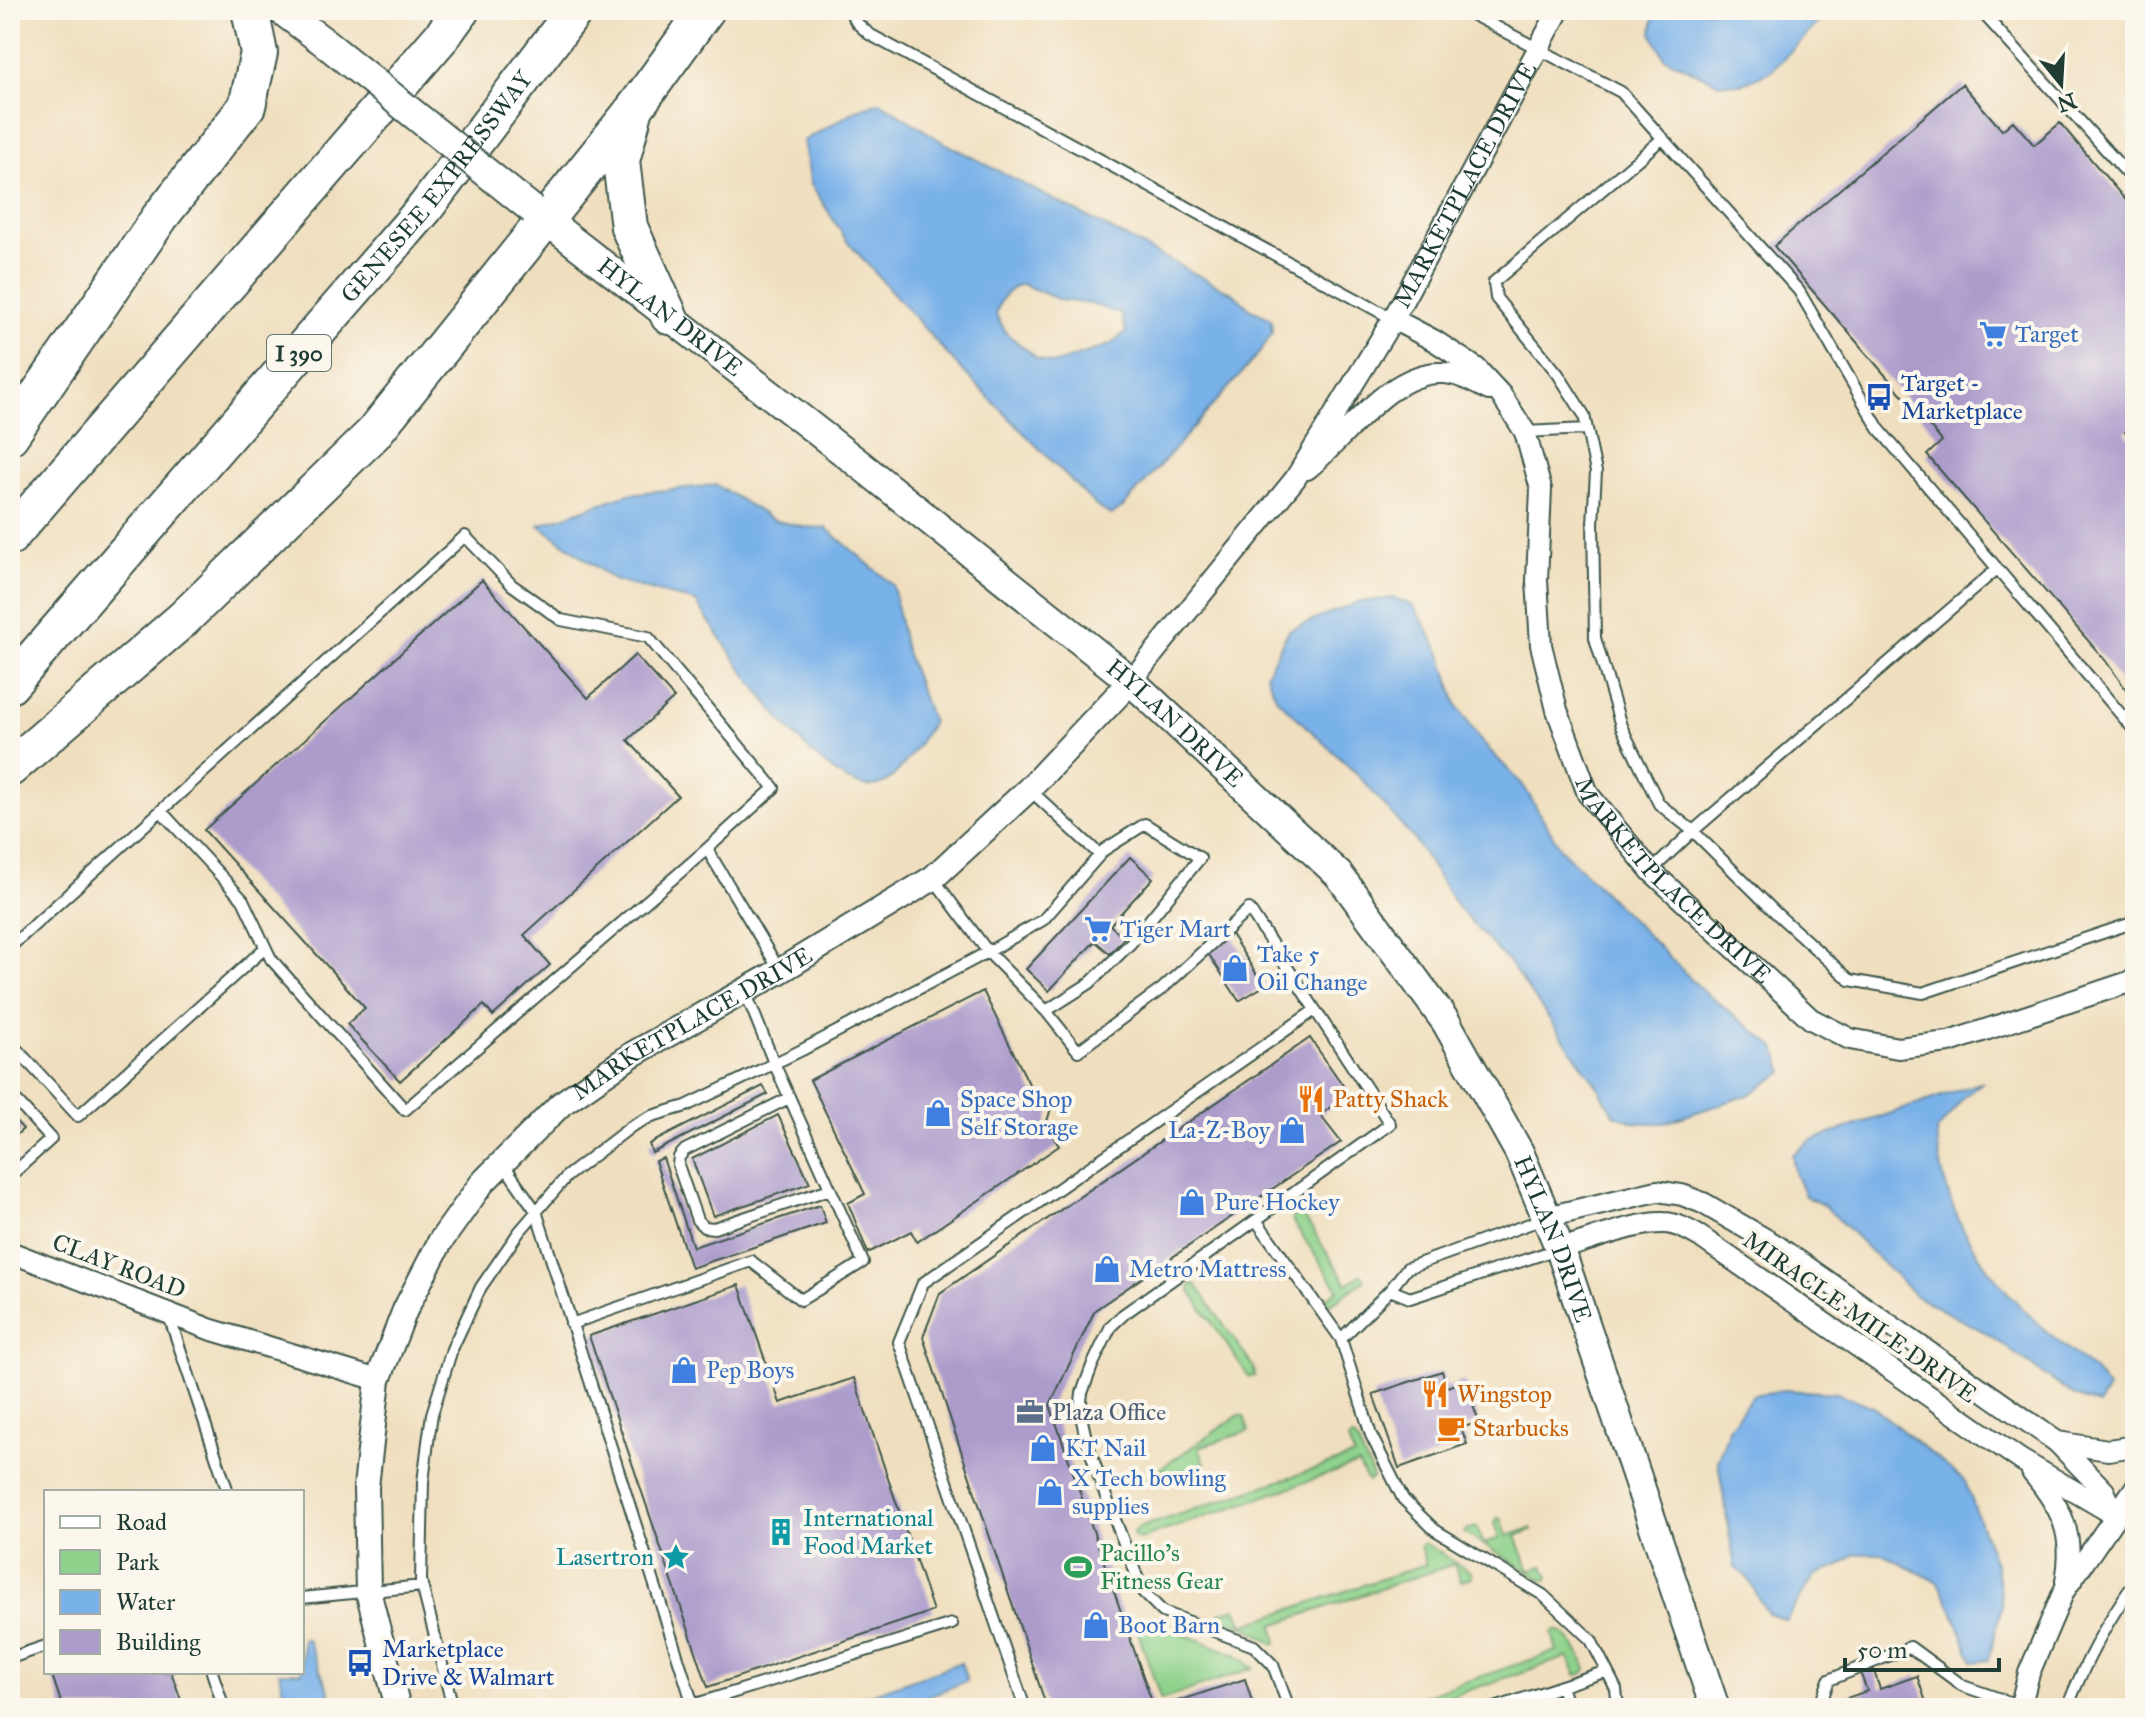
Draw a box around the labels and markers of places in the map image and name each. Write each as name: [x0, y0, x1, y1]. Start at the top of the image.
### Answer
supermarket icon: Target: [1978, 319, 2008, 349]
place label: Target: [2015, 319, 2079, 349]
place label: Target - Marketplace: [1901, 368, 2023, 426]
bus stop icon: Target - Marketplace: [1864, 382, 1894, 412]
supermarket icon: Tiger Mart: [1083, 914, 1113, 944]
place label: Tiger Mart: [1120, 914, 1231, 944]
place label: Take 5 Oil Change: [1257, 939, 1368, 997]
shop icon: Take 5 Oil Change: [1220, 953, 1250, 983]
place label: Space Shop Self Storage: [960, 1084, 1078, 1142]
restaurant icon: Patty Shack: [1296, 1084, 1326, 1114]
place label: Patty Shack: [1333, 1084, 1449, 1114]
shop icon: Space Shop Self Storage: [923, 1098, 953, 1128]
place label: La-Z-Boy: [1168, 1115, 1271, 1145]
shop icon: La-Z-Boy: [1277, 1115, 1307, 1145]
shop icon: Pure Hockey: [1177, 1187, 1207, 1217]
place label: Pure Hockey: [1214, 1187, 1340, 1217]
shop icon: Metro Mattress: [1092, 1254, 1122, 1284]
place label: Metro Mattress: [1129, 1254, 1287, 1284]
shop icon: Pep Boys: [669, 1355, 699, 1385]
place label: Pep Boys: [706, 1355, 794, 1385]
restaurant icon: Wingstop: [1420, 1379, 1450, 1409]
place label: Wingstop: [1457, 1379, 1552, 1409]
office icon: Plaza Office: [1015, 1397, 1045, 1427]
place label: Plaza Office: [1052, 1397, 1166, 1427]
cafe icon: Starbucks: [1436, 1413, 1466, 1443]
place label: Starbucks: [1473, 1413, 1569, 1443]
shop icon: KT Nail: [1028, 1433, 1058, 1463]
place label: KT Nail: [1065, 1433, 1147, 1463]
place label: X Tech bowling supplies: [1072, 1463, 1226, 1521]
shop icon: X Tech bowling supplies: [1035, 1477, 1065, 1507]
place label: International Food Market: [803, 1503, 934, 1561]
building icon: International Food Market: [766, 1517, 796, 1547]
place label: Pacillo's Fitness Gear: [1100, 1538, 1223, 1596]
place label: Lasertron: [556, 1542, 654, 1572]
place icon: Lasertron: [661, 1542, 691, 1572]
sports icon: Pacillo's Fitness Gear: [1063, 1552, 1093, 1582]
shop icon: Boot Barn: [1081, 1610, 1111, 1640]
place label: Boot Barn: [1118, 1610, 1220, 1640]
place label: Marketplace Drive & Walmart: [382, 1634, 555, 1692]
bus stop icon: Marketplace Drive & Walmart: [345, 1648, 375, 1678]

